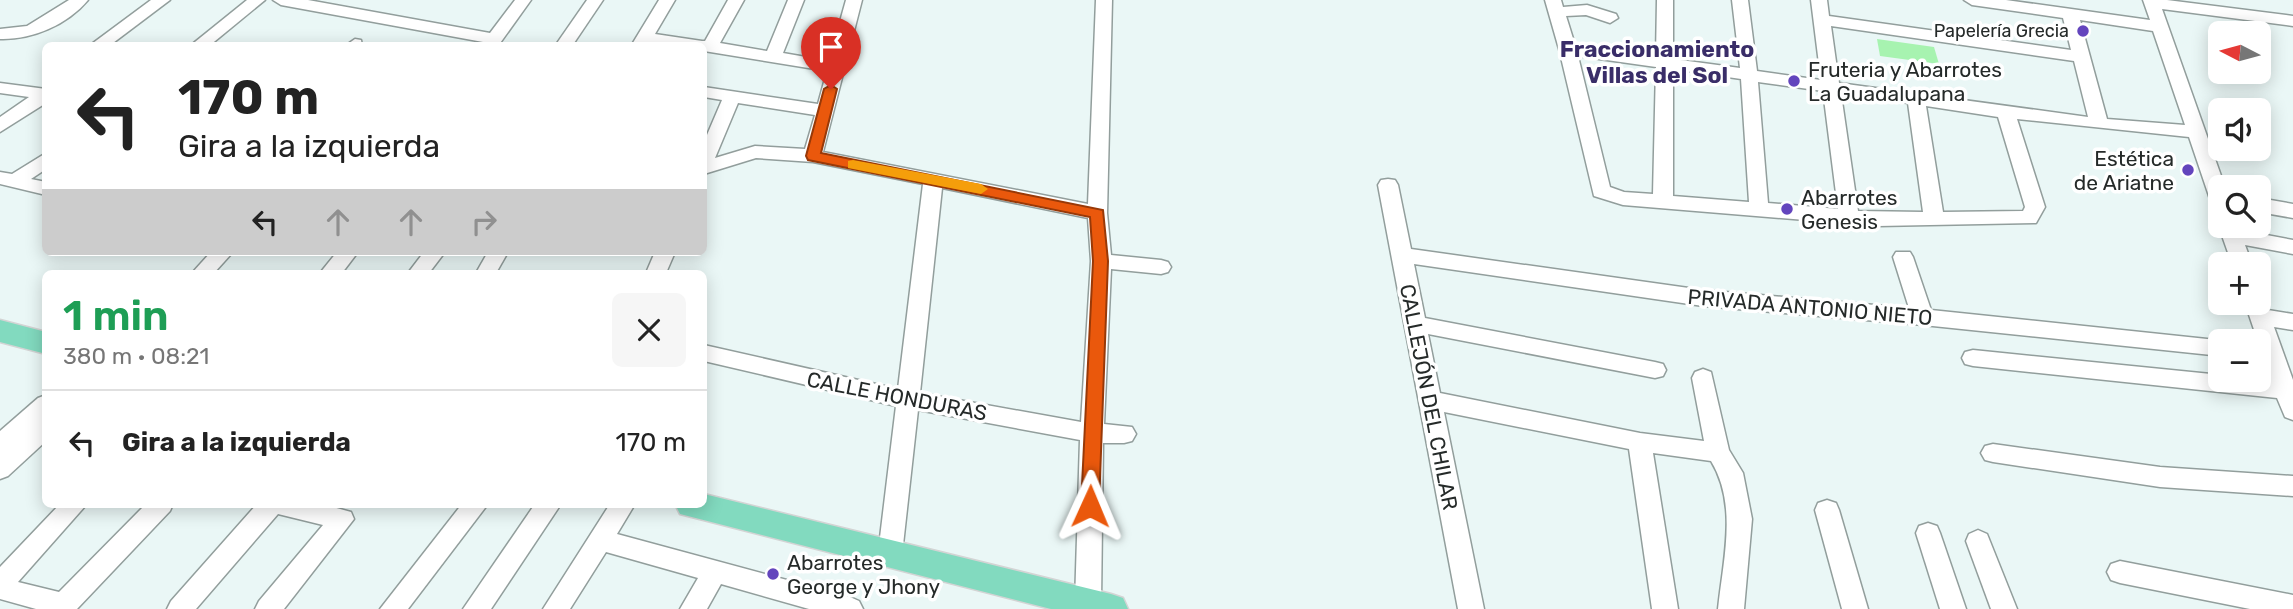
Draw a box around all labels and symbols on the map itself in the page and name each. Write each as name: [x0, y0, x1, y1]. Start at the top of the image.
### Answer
pin: [801, 17, 861, 89]
place label: Papelería Grecia: [1934, 20, 2069, 42]
north arrow: [2208, 21, 2272, 84]
marker: Papelería Grecia: [2075, 23, 2091, 39]
district label: Fraccionamiento Villas del Sol: [1560, 35, 1754, 89]
place label: Fruteria y Abarrotes La Guadalupana: [1808, 57, 2002, 106]
marker: Fruteria y Abarrotes La Guadalupana: [1786, 73, 1802, 89]
place label: Estética de Ariatne: [2074, 146, 2174, 195]
marker: Estética de Ariatne: [2180, 162, 2196, 178]
place label: Abarrotes Genesis: [1801, 185, 1898, 234]
marker: Abarrotes Genesis: [1779, 201, 1795, 217]
street label: CALLEJÓN DEL CHILAR: [1395, 282, 1463, 512]
street label: PRIVADA ANTONIO NIETO: [1687, 284, 1933, 330]
street label: CALLE HONDURAS: [805, 366, 989, 426]
position arrow: [1053, 469, 1127, 543]
place label: Abarrotes George y Jhony: [787, 550, 940, 599]
marker: Abarrotes George y Jhony: [765, 566, 781, 582]

